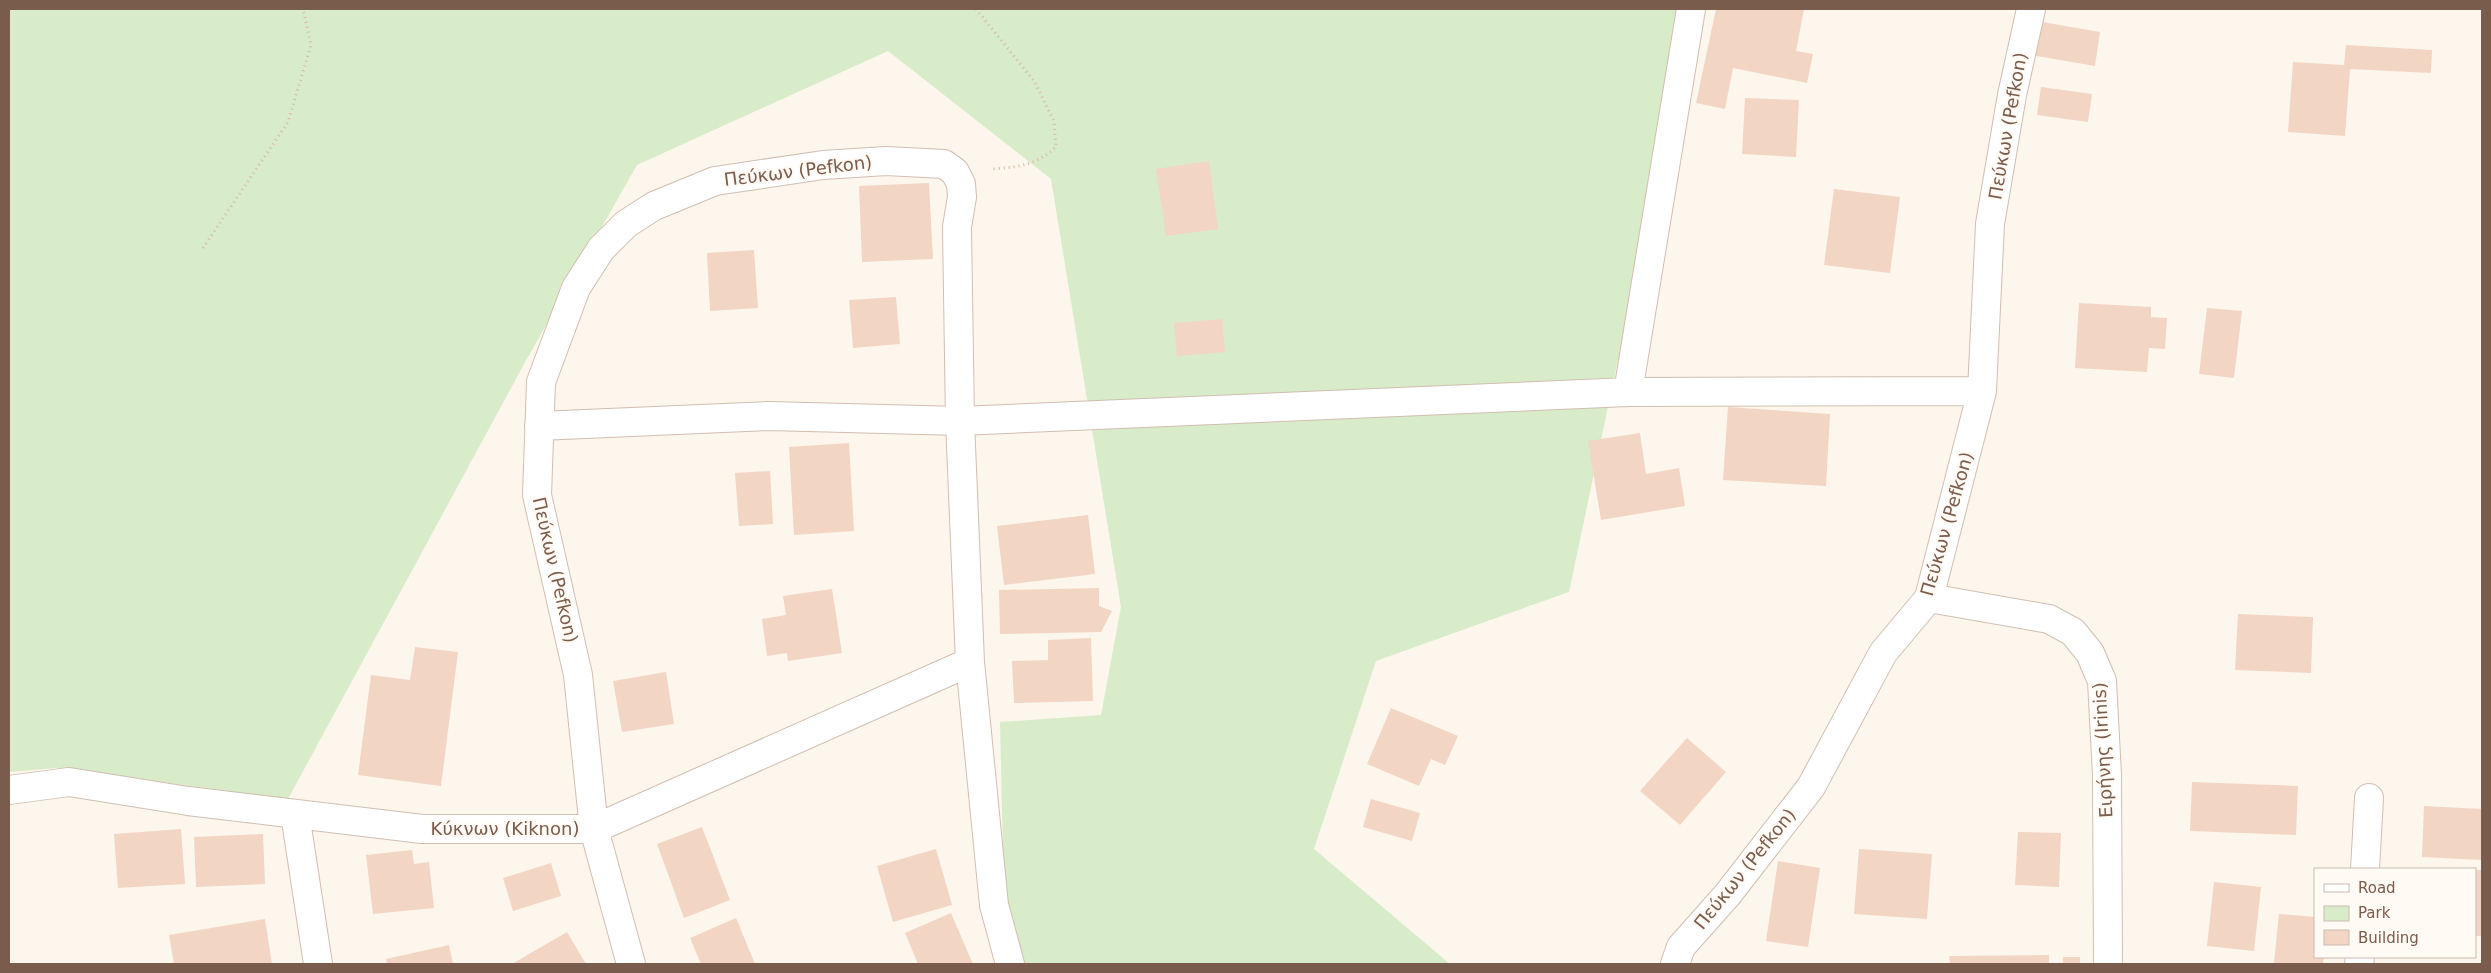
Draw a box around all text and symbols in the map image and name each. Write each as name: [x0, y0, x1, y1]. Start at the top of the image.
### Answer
street label: Πεύκων (Pefkon): [1984, 51, 2031, 201]
street label: Πεύκων (Pefkon): [723, 151, 873, 190]
street label: Πεύκων (Pefkon): [1916, 449, 1977, 598]
street label: Πεύκων (Pefkon): [528, 495, 582, 645]
street label: Ειρήνης (Irinis): [2088, 682, 2117, 818]
street label: Πεύκων (Pefkon): [1690, 804, 1800, 933]
street label: Κύκνων (Kiknon): [431, 818, 579, 839]
legend: [2314, 868, 2476, 958]
text: Road: [2358, 879, 2396, 897]
text: Park: [2358, 904, 2391, 922]
text: Building: [2358, 929, 2419, 947]

